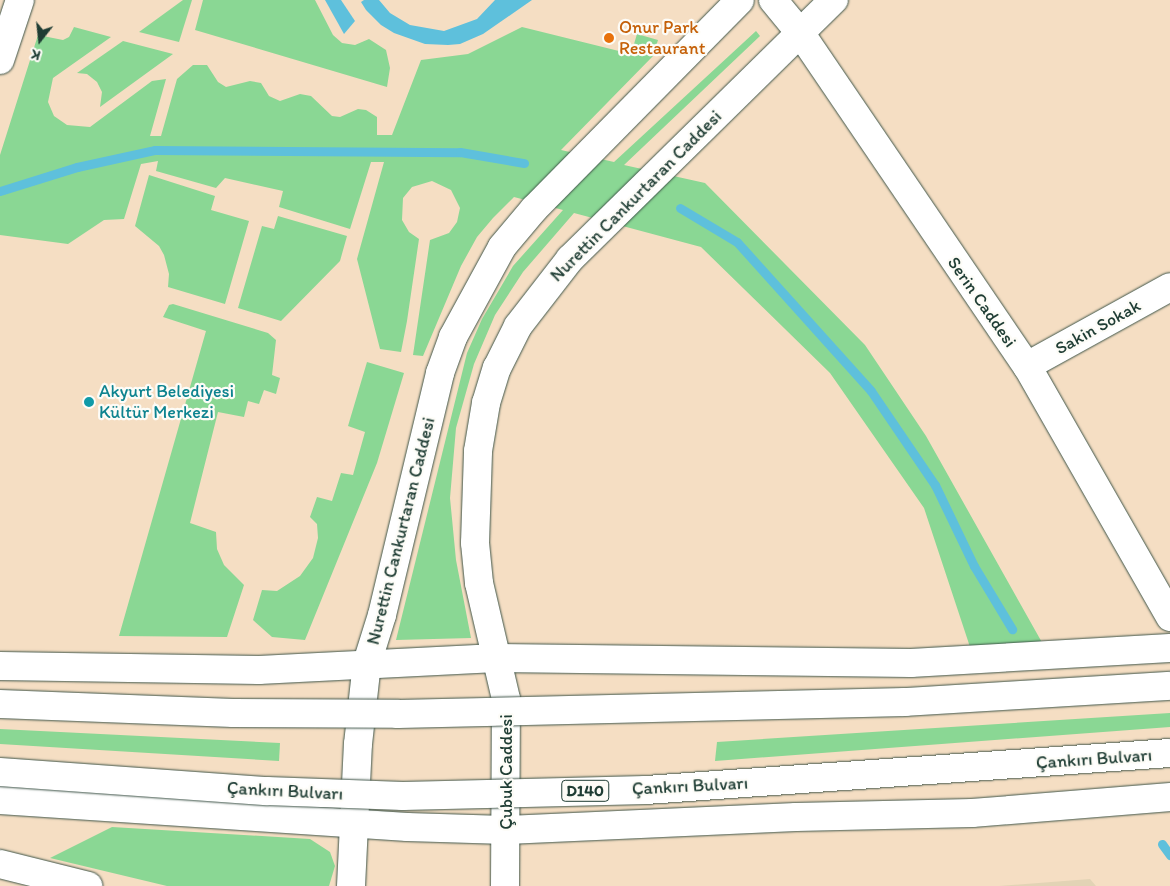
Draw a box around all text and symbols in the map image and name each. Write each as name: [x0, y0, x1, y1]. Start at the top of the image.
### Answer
north arrow: [15, 15, 65, 65]
place label: Onur Park Restaurant: [619, 17, 705, 59]
marker: Onur Park Restaurant: [603, 32, 615, 44]
text: K: [29, 45, 42, 64]
street label: Nurettin Cankurtaran Caddesi: [545, 105, 727, 287]
street label: Serin Caddesi: [943, 252, 1021, 352]
street label: Sakin Sokak: [1052, 295, 1144, 359]
place label: Akyurt Belediyesi Kültür Merkezi: [99, 381, 234, 424]
marker: Akyurt Belediyesi Kültür Merkezi: [83, 396, 95, 408]
street label: Nurettin Cankurtaran Caddesi: [362, 415, 440, 647]
street label: Çubuk Caddesi: [495, 714, 517, 830]
street label: Çankırı Bulvarı: [1035, 744, 1153, 774]
street label: Çankırı Bulvarı: [631, 772, 749, 800]
street label: Çankırı Bulvarı: [226, 777, 344, 805]
road number: D140: [561, 778, 609, 804]

